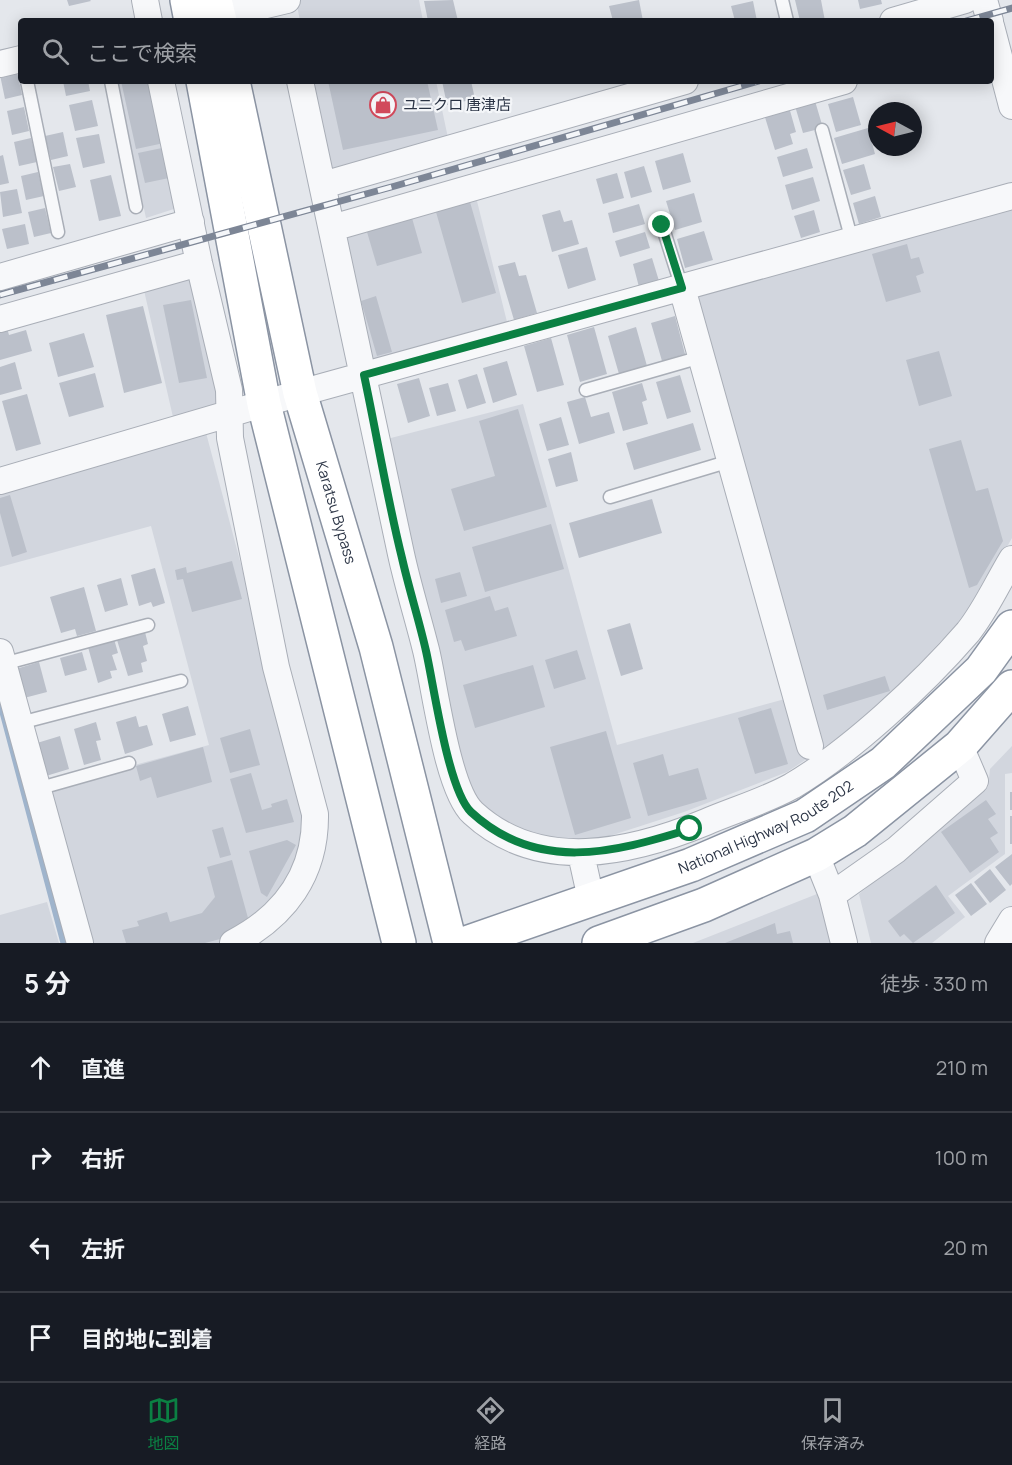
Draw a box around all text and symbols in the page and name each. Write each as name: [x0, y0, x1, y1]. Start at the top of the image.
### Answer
search box: [18, 18, 994, 84]
icon: search: [39, 35, 72, 68]
text: ここで検索: [87, 38, 197, 68]
shop icon: ユニクロ 唐津店: [368, 90, 398, 120]
place label: ユニクロ 唐津店: [403, 94, 511, 115]
north arrow: [868, 102, 922, 156]
route end: [648, 211, 674, 237]
street label: Karatsu Bypass: [311, 458, 362, 567]
street label: National Highway Route 202: [675, 775, 857, 879]
route start: [676, 815, 702, 841]
text: 5 分: [24, 965, 70, 1001]
text: 徒歩 · 330 m: [880, 970, 988, 997]
icon: ahead: [24, 1051, 57, 1084]
text: 直進: [81, 1054, 125, 1084]
text: 210 m: [936, 1054, 988, 1081]
icon: right: [24, 1141, 57, 1174]
text: 右折: [81, 1144, 125, 1174]
text: 100 m: [935, 1144, 988, 1171]
icon: left: [24, 1231, 57, 1264]
text: 左折: [81, 1234, 125, 1264]
text: 20 m: [943, 1234, 988, 1261]
icon: arrive: [24, 1321, 57, 1354]
text: 目的地に到着: [81, 1324, 213, 1354]
tab: 地図: [147, 1394, 180, 1454]
tab: 経路: [474, 1394, 507, 1454]
tab: 保存済み: [801, 1394, 865, 1454]

